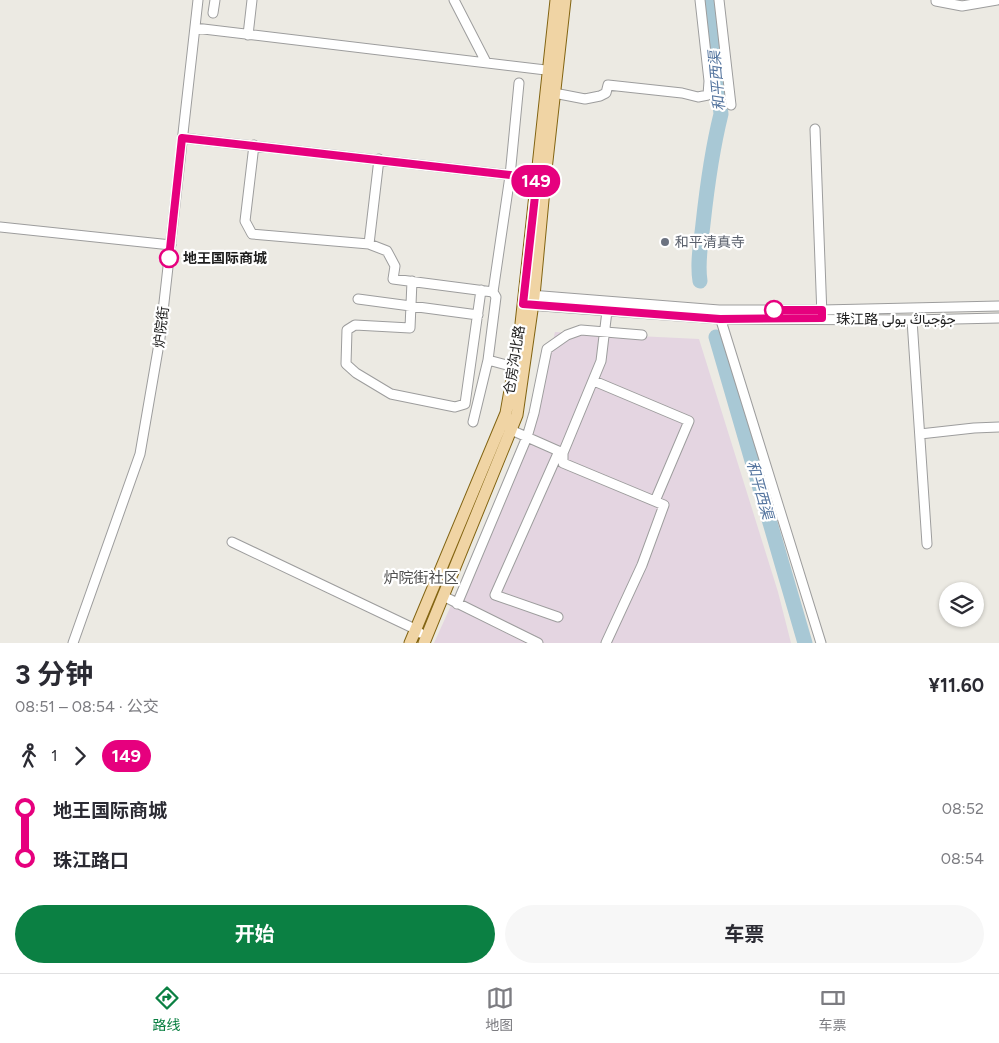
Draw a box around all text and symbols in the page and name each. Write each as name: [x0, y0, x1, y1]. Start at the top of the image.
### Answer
water label: 和平西渠: [705, 48, 729, 112]
line badge: 149: [507, 165, 565, 197]
text: 149: [521, 170, 551, 192]
place label: 和平清真寺: [675, 234, 745, 251]
marker: 和平清真寺: [659, 236, 671, 248]
marker: 地王国际商城: [159, 248, 179, 268]
place label: 地王国际商城: [183, 250, 267, 267]
unlabelled marker: [764, 300, 784, 320]
street label: 炉院街: [151, 305, 172, 349]
street label: 珠江路 جۇجياڭ يولى: [836, 311, 956, 328]
street label: 仓房沟北路: [501, 324, 528, 396]
water label: 和平西渠: [743, 459, 777, 523]
district label: 炉院街社区: [383, 569, 459, 587]
map controls: [939, 582, 984, 627]
button: layers: [939, 582, 984, 627]
text: 3 分钟: [15, 657, 93, 691]
text: ¥11.60: [929, 674, 984, 697]
text: 08:51 – 08:54 · 公交: [15, 697, 159, 716]
icon: walk: [15, 742, 43, 770]
icon: forward: [66, 742, 94, 770]
text: 149: [112, 745, 141, 767]
text: 1: [51, 746, 58, 765]
text: 地王国际商城: [53, 799, 167, 822]
text: 08:52: [942, 799, 984, 818]
text: 珠江路口: [53, 849, 129, 872]
text: 08:54: [941, 849, 984, 868]
button: 开始: [15, 905, 495, 963]
button: 车票: [505, 905, 984, 963]
tab: 路线: [153, 984, 181, 1034]
tab: 地图: [486, 984, 514, 1034]
tab: 车票: [819, 984, 847, 1034]

